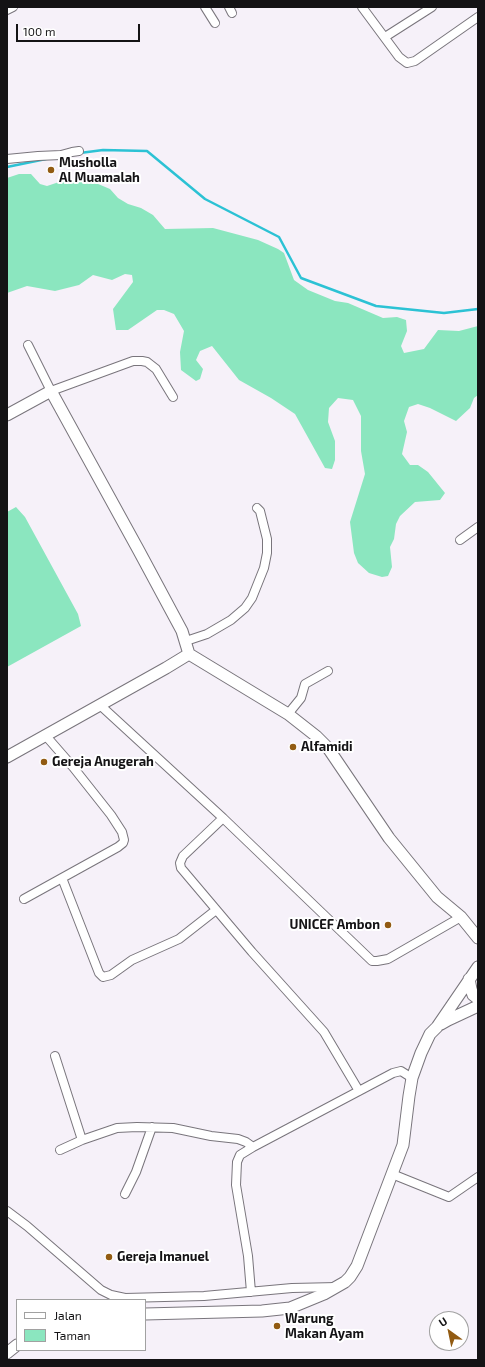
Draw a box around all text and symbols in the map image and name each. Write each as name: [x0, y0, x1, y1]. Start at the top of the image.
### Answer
scale bar: [18, 16, 142, 42]
text: 100 m: [23, 24, 55, 38]
place label: Musholla Al Muamalah: [59, 155, 140, 186]
marker: Musholla Al Muamalah: [46, 165, 56, 175]
place label: Alfamidi: [301, 739, 353, 755]
marker: Alfamidi: [288, 742, 298, 752]
place label: Gereja Anugerah: [52, 754, 154, 770]
marker: Gereja Anugerah: [39, 757, 49, 767]
place label: UNICEF Ambon: [290, 917, 380, 933]
marker: UNICEF Ambon: [383, 920, 393, 930]
place label: Gereja Imanuel: [117, 1249, 209, 1265]
marker: Gereja Imanuel: [104, 1252, 114, 1262]
legend: [16, 1299, 146, 1351]
text: Jalan: [54, 1308, 82, 1322]
place label: Warung Makan Ayam: [285, 1311, 364, 1342]
north arrow: [429, 1311, 469, 1351]
text: U: [436, 1314, 449, 1329]
marker: Warung Makan Ayam: [272, 1321, 282, 1331]
text: Taman: [54, 1328, 91, 1342]

